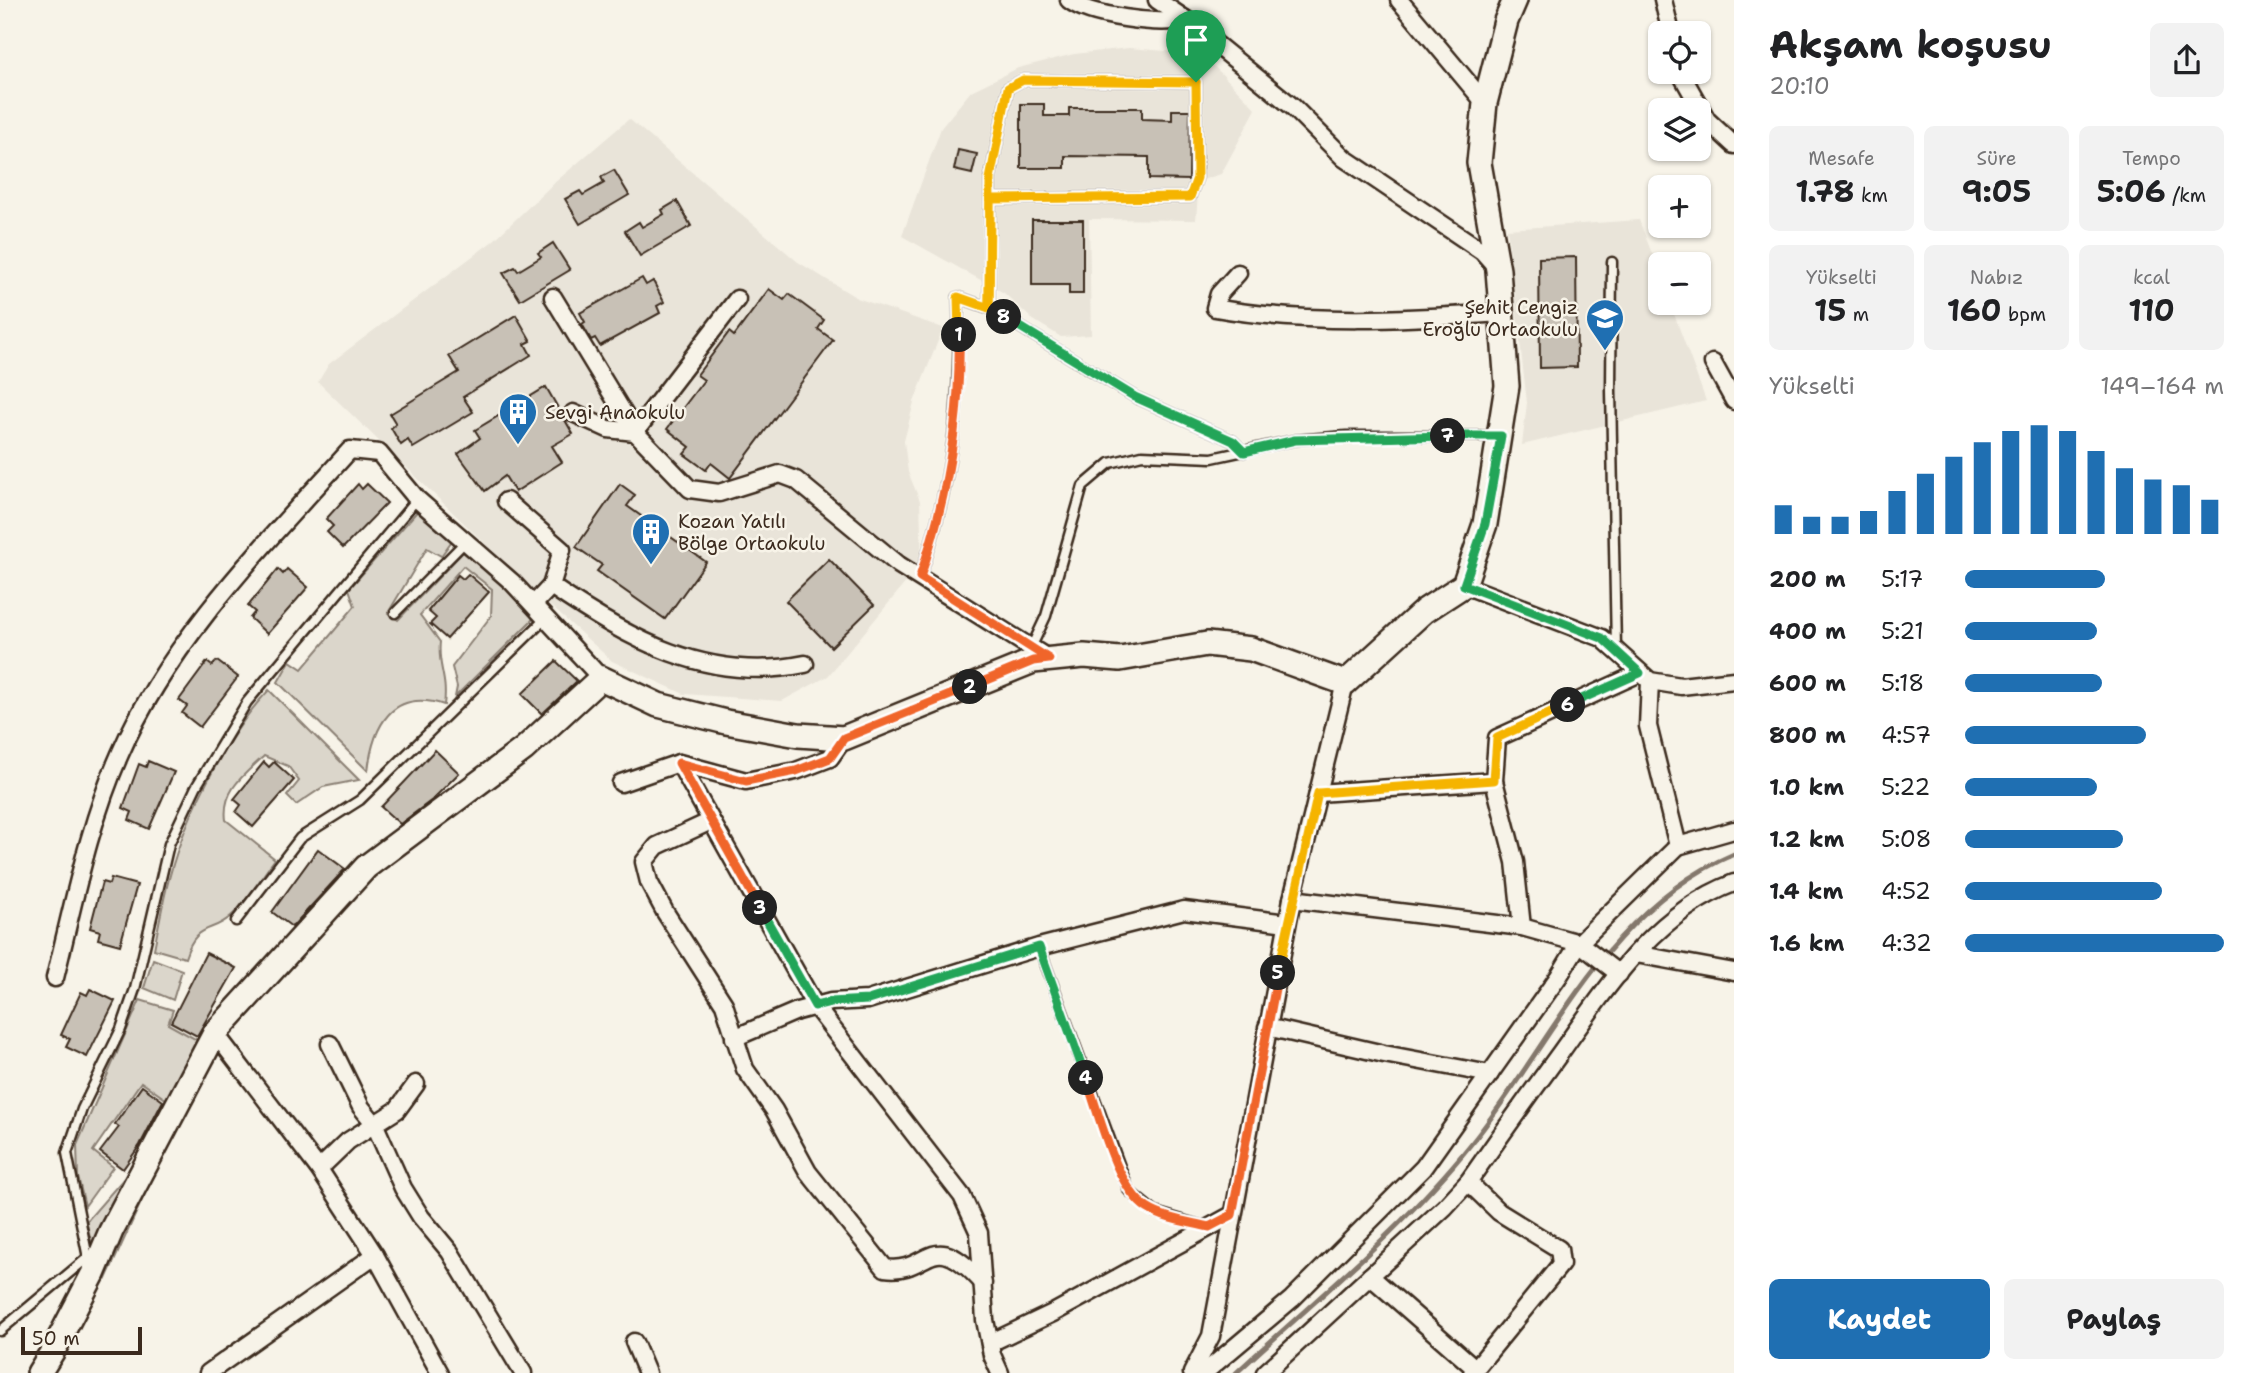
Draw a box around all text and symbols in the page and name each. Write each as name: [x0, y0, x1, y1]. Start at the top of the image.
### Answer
pin: [1166, 10, 1226, 82]
text: Akşam koşusu: [1769, 19, 2052, 70]
icon: arrive: [1177, 21, 1215, 59]
map controls: [1648, 21, 1711, 315]
button: locate: [1648, 21, 1711, 84]
button: share: [2150, 23, 2224, 97]
text: 20:10: [1769, 71, 1830, 101]
button: layers: [1648, 98, 1711, 161]
text: Mesafe: [1808, 146, 1875, 171]
text: Süre: [1977, 146, 2016, 171]
text: Tempo: [2122, 146, 2181, 171]
text: 1.78: [1795, 171, 1854, 212]
text: 9:05: [1962, 171, 2031, 212]
text: 5:06: [2097, 171, 2166, 212]
button: +: [1648, 175, 1711, 238]
text: km: [1854, 183, 1888, 208]
text: /km: [2166, 183, 2206, 208]
button: −: [1648, 252, 1711, 315]
text: Yükselti: [1806, 265, 1877, 290]
text: Nabız: [1970, 265, 2023, 290]
text: kcal: [2133, 265, 2170, 290]
text: 15: [1814, 290, 1846, 331]
text: 160: [1947, 290, 2002, 331]
text: 110: [2128, 290, 2175, 331]
place label: Şehit Cengiz Eroğlu Ortaokulu: [1422, 295, 1578, 342]
school or university icon: Şehit Cengiz Eroğlu Ortaokulu: [1584, 297, 1626, 352]
pin: 8: [986, 300, 1021, 334]
text: m: [1846, 302, 1869, 327]
text: bpm: [2002, 302, 2046, 327]
text: 8: [997, 304, 1010, 329]
pin: 1: [942, 318, 976, 352]
text: 1: [954, 322, 963, 347]
text: Yükselti: [1769, 371, 1855, 401]
text: 149–164 m: [2100, 371, 2224, 401]
building icon: Sevgi Anaokulu: [497, 391, 539, 446]
place label: Sevgi Anaokulu: [545, 400, 685, 425]
pin: 7: [1430, 418, 1466, 453]
text: 7: [1441, 423, 1454, 448]
place label: Kozan Yatılı Bölge Ortaokulu: [678, 509, 825, 556]
building icon: Kozan Yatılı Bölge Ortaokulu: [630, 511, 672, 566]
text: 200 m: [1769, 564, 1846, 594]
text: 5:17: [1881, 564, 1923, 594]
text: 400 m: [1769, 616, 1846, 646]
text: 5:21: [1881, 616, 1924, 646]
text: 600 m: [1769, 668, 1846, 698]
text: 5:18: [1881, 668, 1924, 698]
pin: 2: [953, 670, 988, 704]
text: 2: [963, 674, 976, 699]
pin: 6: [1550, 688, 1586, 722]
text: 6: [1561, 692, 1574, 717]
text: 800 m: [1769, 720, 1846, 750]
text: 4:57: [1881, 720, 1931, 750]
text: 1.0 km: [1769, 772, 1844, 802]
text: 5:22: [1881, 772, 1930, 802]
text: 1.2 km: [1769, 824, 1845, 854]
text: 5:08: [1881, 824, 1932, 854]
text: 1.4 km: [1769, 876, 1843, 906]
text: 4:52: [1881, 876, 1931, 906]
pin: 3: [742, 890, 778, 926]
text: 3: [753, 895, 766, 920]
text: 1.6 km: [1769, 928, 1844, 958]
text: 4:32: [1881, 928, 1932, 958]
pin: 5: [1260, 956, 1296, 990]
text: 5: [1272, 960, 1283, 985]
pin: 4: [1068, 1060, 1104, 1096]
text: 4: [1079, 1065, 1092, 1090]
button: Kaydet: [1769, 1279, 1990, 1359]
button: Paylaş: [2004, 1279, 2224, 1359]
scale bar: [21, 1324, 142, 1356]
text: 50 m: [32, 1326, 80, 1351]

